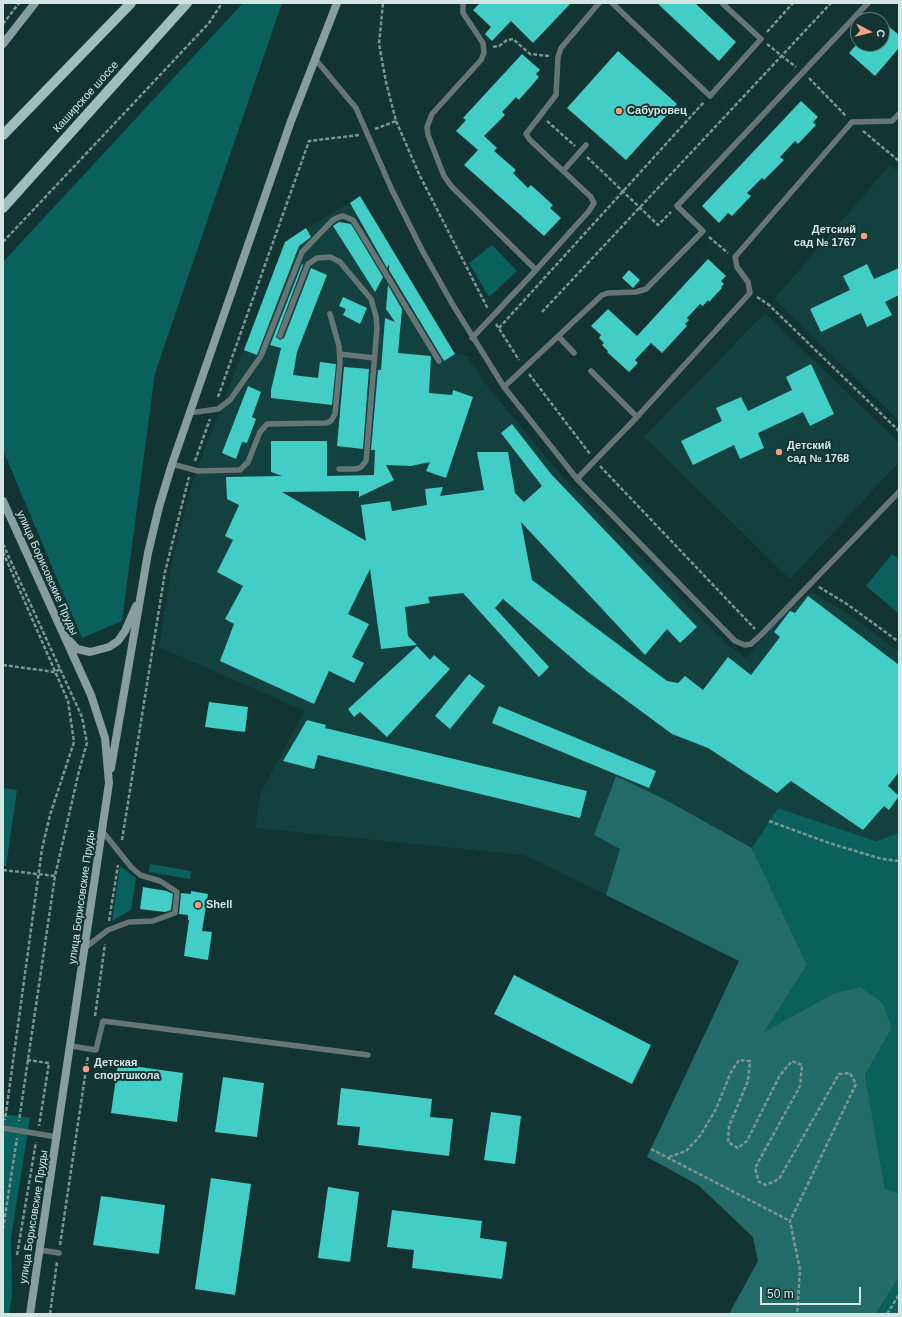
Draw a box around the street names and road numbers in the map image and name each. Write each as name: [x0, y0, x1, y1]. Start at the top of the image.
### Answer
street label: Каширское шоссе: [51, 59, 121, 135]
street label: улица Борисовские Пруды: [13, 508, 81, 638]
street label: улица Борисовские Пруды: [66, 829, 98, 965]
street label: улица Борисовские Пруды: [17, 1149, 51, 1285]

